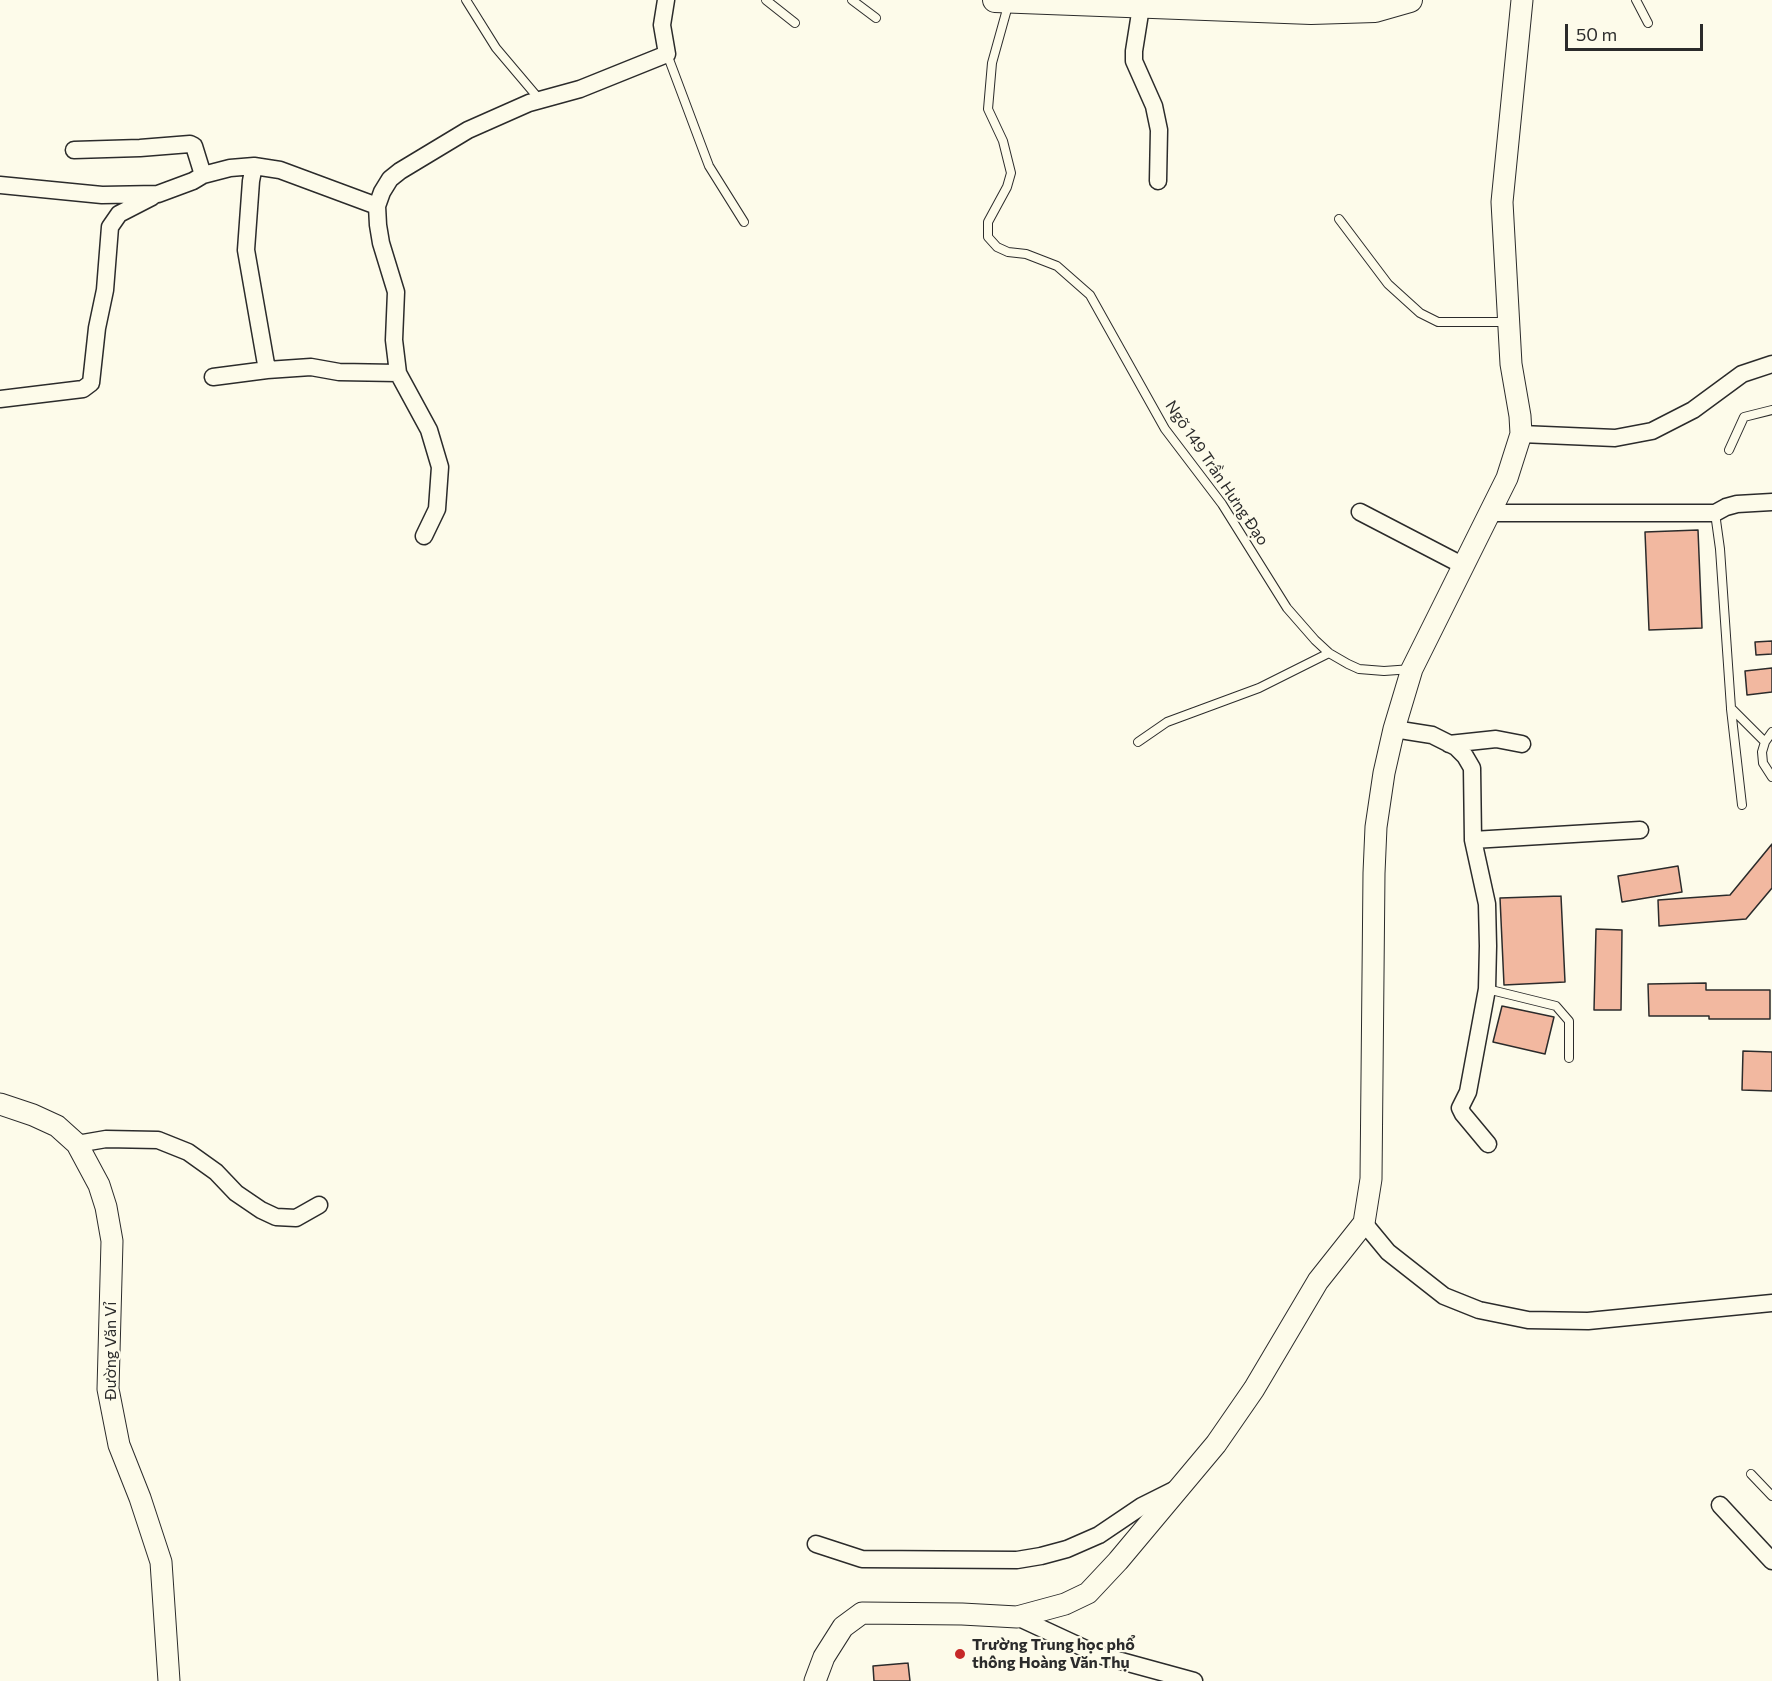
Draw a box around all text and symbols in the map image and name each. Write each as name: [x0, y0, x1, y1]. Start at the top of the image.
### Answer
scale bar: [1568, 12, 1706, 50]
text: 50 m: [1576, 23, 1617, 45]
street label: Ngõ 149 Trần Hưng Đạo: [1161, 397, 1273, 549]
street label: Đường Văn Vỉ: [101, 1302, 121, 1400]
place label: Trường Trung học phổ thông Hoàng Văn Thụ: [972, 1635, 1135, 1673]
marker: Trường Trung học phổ thông Hoàng Văn Thụ: [953, 1647, 967, 1661]

